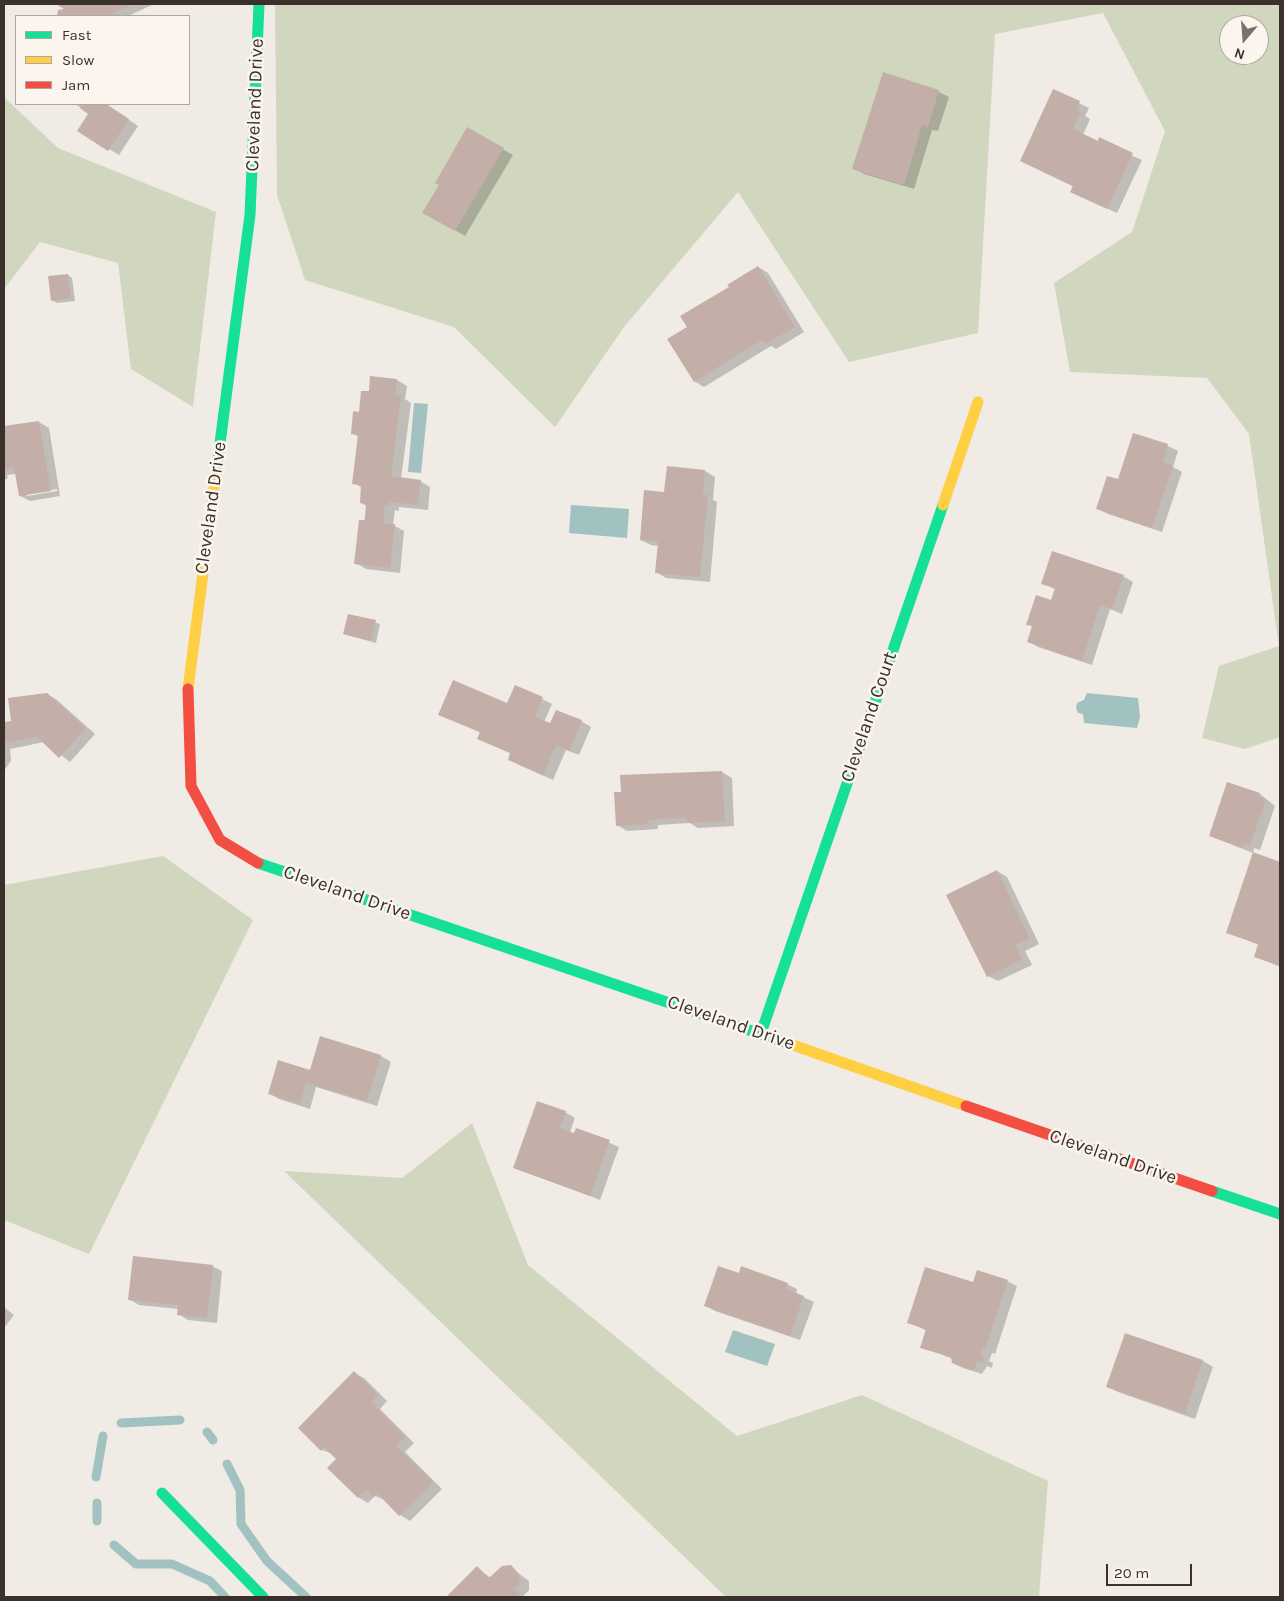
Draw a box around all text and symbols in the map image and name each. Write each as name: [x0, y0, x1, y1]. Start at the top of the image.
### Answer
legend: [15, 15, 190, 105]
north arrow: [1219, 15, 1269, 65]
text: Fast: [62, 26, 91, 44]
street label: Cleveland Drive: [241, 38, 269, 172]
text: N: [1232, 44, 1247, 63]
text: Slow: [62, 51, 94, 69]
text: Jam: [62, 76, 90, 94]
street label: Cleveland Drive: [190, 440, 232, 576]
street label: Cleveland Court: [836, 649, 902, 785]
street label: Cleveland Drive: [280, 861, 414, 925]
street label: Cleveland Drive: [664, 991, 798, 1055]
street label: Cleveland Drive: [1046, 1125, 1180, 1189]
scale bar: [1109, 1554, 1195, 1586]
text: 20 m: [1114, 1564, 1149, 1582]

